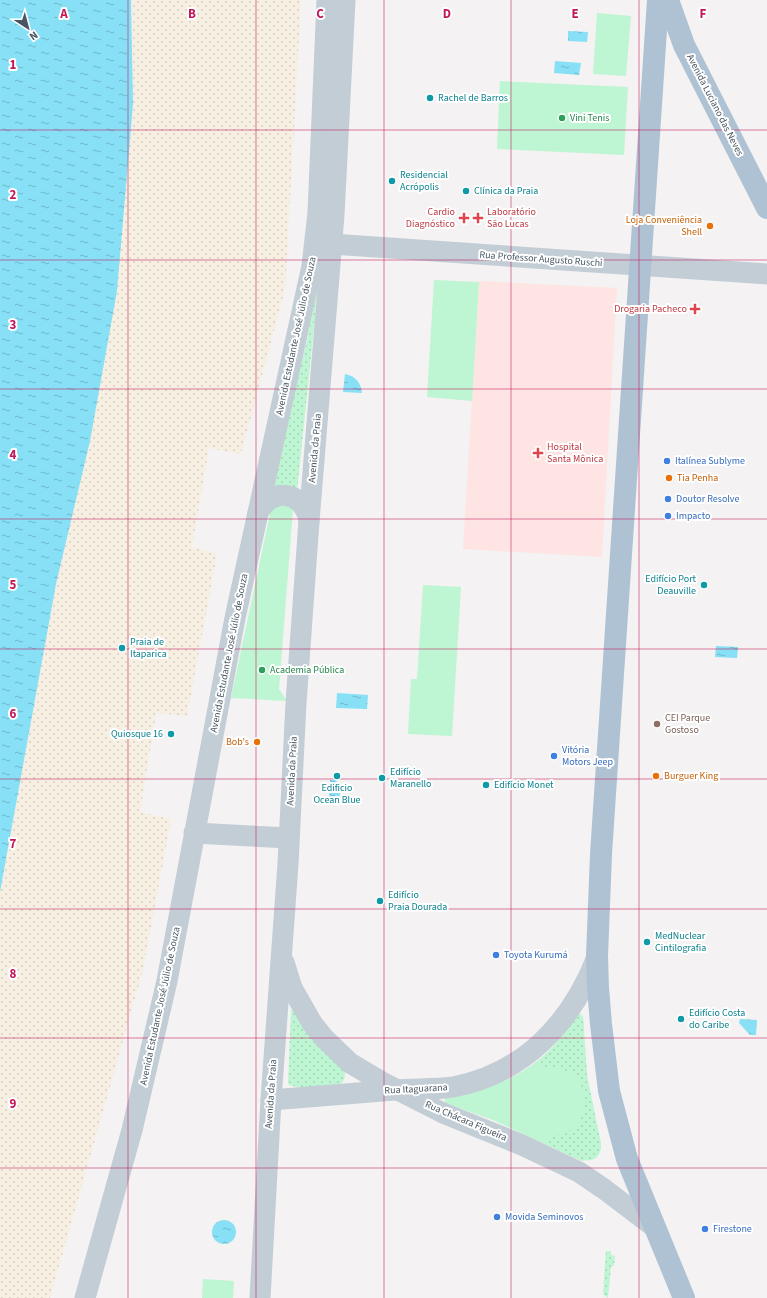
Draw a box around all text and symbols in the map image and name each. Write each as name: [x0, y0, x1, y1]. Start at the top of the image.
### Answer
text: A: [59, 5, 68, 23]
text: B: [188, 5, 196, 23]
text: C: [316, 5, 324, 23]
text: D: [443, 5, 451, 23]
text: E: [571, 5, 579, 23]
text: F: [700, 5, 707, 23]
north arrow: [8, 8, 48, 48]
text: N: [26, 27, 41, 44]
street label: Avenida Luciano das Neves: [683, 52, 747, 158]
text: 1: [10, 56, 17, 74]
place label: Rachel de Barros: [438, 91, 508, 105]
marker: Rachel de Barros: [425, 93, 435, 103]
place label: Vini Tenis: [570, 111, 609, 125]
marker: Vini Tenis: [557, 113, 567, 123]
place label: Residencial Acrópolis: [400, 168, 448, 194]
marker: Residencial Acrópolis: [387, 176, 397, 186]
place label: Clínica da Praia: [474, 184, 538, 198]
text: 2: [10, 186, 17, 204]
marker: Clínica da Praia: [461, 186, 471, 196]
place label: Cardio Diagnóstico: [406, 205, 455, 231]
place label: Laboratório São Lucas: [487, 205, 536, 231]
marker: Cardio Diagnóstico: [458, 212, 470, 224]
marker: Laboratório São Lucas: [472, 212, 484, 224]
place label: Loja Conveniência Shell: [626, 213, 702, 239]
marker: Loja Conveniência Shell: [705, 221, 715, 231]
street label: Rua Professor Augusto Ruschi: [479, 248, 603, 270]
street label: Avenida Estudante José Júlio de Souza: [272, 256, 320, 416]
place label: Drogaria Pacheco: [614, 302, 687, 316]
marker: Drogaria Pacheco: [690, 304, 700, 314]
text: 3: [10, 316, 17, 334]
street label: Avenida da Praia: [305, 413, 325, 483]
place label: Hospital Santa Mônica: [547, 440, 603, 466]
text: 4: [10, 446, 17, 464]
marker: Hospital Santa Mônica: [532, 447, 544, 459]
place label: Italínea Sublyme: [675, 454, 745, 468]
marker: Italínea Sublyme: [662, 456, 672, 466]
place label: Tia Penha: [677, 471, 718, 485]
marker: Tia Penha: [664, 473, 674, 483]
place label: Doutor Resolve: [676, 492, 739, 506]
marker: Doutor Resolve: [663, 494, 673, 504]
place label: Impacto: [676, 509, 711, 523]
marker: Impacto: [663, 511, 673, 521]
street label: Avenida Estudante José Júlio de Souza: [207, 572, 251, 734]
place label: Edifício Port Deauville: [645, 572, 697, 598]
text: 5: [10, 576, 17, 594]
marker: Edifício Port Deauville: [699, 580, 709, 590]
place label: Praia de Itaparica: [130, 635, 167, 661]
marker: Praia de Itaparica: [117, 643, 127, 653]
place label: Academia Pública: [270, 663, 344, 677]
marker: Academia Pública: [257, 665, 267, 675]
text: 6: [10, 705, 17, 723]
place label: CEI Parque Gostoso: [665, 711, 710, 737]
marker: CEI Parque Gostoso: [652, 719, 662, 729]
place label: Quiosque 16: [111, 727, 163, 741]
marker: Quiosque 16: [166, 729, 176, 739]
place label: Bob's: [226, 735, 249, 749]
street label: Avenida da Praia: [283, 736, 301, 806]
marker: Bob's: [252, 737, 262, 747]
place label: Vitória Motors Jeep: [562, 743, 614, 769]
marker: Vitória Motors Jeep: [549, 751, 559, 761]
place label: Edifício Maranello: [390, 765, 432, 791]
place label: Burguer King: [664, 769, 718, 783]
marker: Edificio Ocean Blue: [332, 771, 342, 781]
marker: Burguer King: [651, 771, 661, 781]
marker: Edifício Maranello: [377, 773, 387, 783]
place label: Edifício Monet: [494, 778, 554, 792]
marker: Edifício Monet: [481, 780, 491, 790]
place label: Edificio Ocean Blue: [313, 781, 361, 807]
text: 7: [10, 835, 17, 853]
place label: Edifício Praia Dourada: [388, 888, 447, 914]
marker: Edifício Praia Dourada: [375, 896, 385, 906]
street label: Avenida Estudante José Júlio de Souza: [136, 926, 184, 1086]
place label: MedNuclear Cintilografia: [655, 929, 706, 955]
marker: MedNuclear Cintilografia: [642, 937, 652, 947]
place label: Toyota Kurumá: [504, 948, 568, 962]
marker: Toyota Kurumá: [491, 950, 501, 960]
text: 8: [10, 965, 17, 983]
place label: Edifício Costa do Caribe: [689, 1006, 745, 1032]
marker: Edifício Costa do Caribe: [676, 1014, 686, 1024]
street label: Avenida da Praia: [262, 1059, 280, 1129]
street label: Rua Itaguarana: [384, 1080, 448, 1098]
text: 9: [10, 1095, 17, 1113]
street label: Rua Chácara Figueira: [423, 1097, 509, 1145]
place label: Movida Seminovos: [505, 1210, 584, 1224]
marker: Movida Seminovos: [492, 1212, 502, 1222]
place label: Firestone: [713, 1222, 752, 1236]
marker: Firestone: [700, 1224, 710, 1234]

